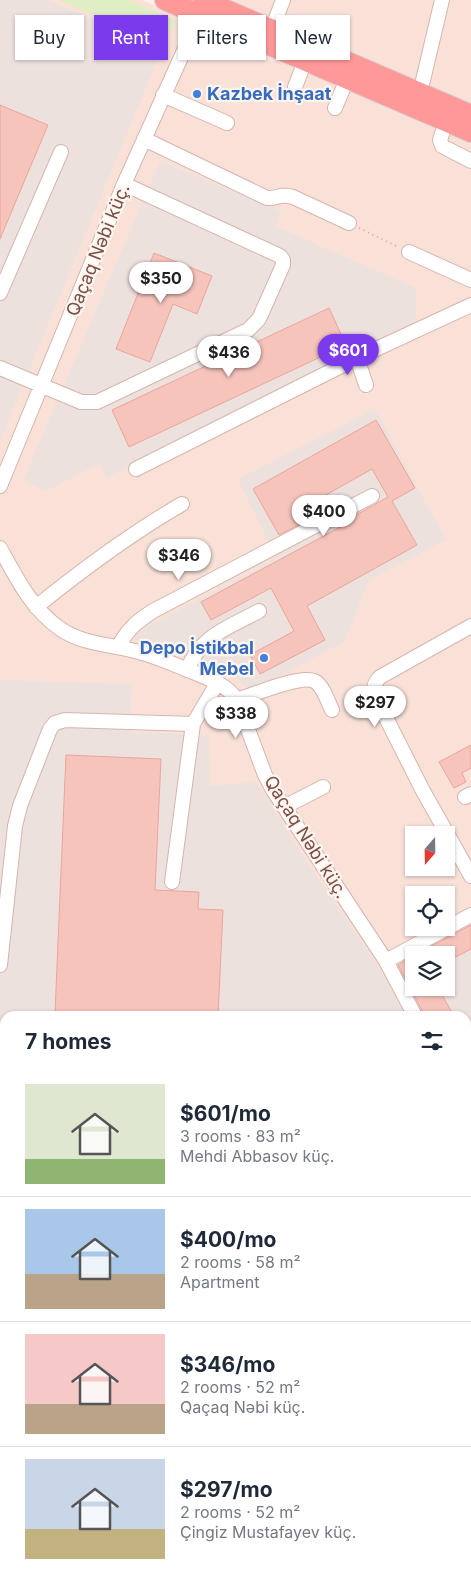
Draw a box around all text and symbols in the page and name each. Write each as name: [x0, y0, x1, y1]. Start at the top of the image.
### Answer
chip: Buy: [15, 15, 84, 60]
chip: Rent: [94, 15, 168, 60]
chip: Filters: [178, 15, 266, 60]
chip: New: [276, 15, 350, 60]
place label: Kazbek İnşaat: [207, 83, 332, 104]
marker: Kazbek İnşaat: [191, 88, 203, 100]
street label: Qaçaq Nəbi küç.: [61, 181, 134, 319]
pin: $350: [131, 262, 191, 304]
text: $350: [140, 268, 182, 288]
pin: $601: [318, 334, 378, 376]
pin: $436: [199, 336, 259, 378]
text: $601: [329, 340, 367, 360]
text: $436: [208, 342, 250, 362]
pin: $400: [294, 494, 354, 537]
text: $400: [303, 501, 345, 521]
pin: $346: [149, 538, 209, 581]
text: $346: [158, 545, 200, 565]
place label: Depo İstikbal Mebel: [140, 637, 254, 679]
marker: Depo İstikbal Mebel: [258, 652, 270, 664]
pin: $297: [345, 686, 405, 728]
text: $297: [355, 692, 395, 712]
pin: $338: [206, 696, 266, 739]
text: $338: [215, 703, 257, 723]
street label: Qaçaq Nəbi küç.: [260, 771, 353, 902]
north arrow: [405, 826, 455, 876]
map controls: [405, 826, 455, 996]
button: locate: [405, 886, 455, 936]
button: layers: [405, 946, 455, 996]
icon: filters: [418, 1027, 446, 1055]
text: 7 homes: [25, 1029, 112, 1054]
text: $601/mo: [180, 1101, 271, 1126]
icon: home: [65, 1104, 125, 1164]
text: 3 rooms · 83 m²: [180, 1126, 301, 1146]
text: Mehdi Abbasov küç.: [180, 1146, 334, 1166]
text: $400/mo: [180, 1227, 276, 1252]
icon: home: [65, 1229, 125, 1289]
text: 2 rooms · 58 m²: [180, 1252, 300, 1272]
text: Apartment: [180, 1272, 260, 1292]
text: $346/mo: [180, 1352, 275, 1377]
icon: home: [65, 1354, 125, 1414]
text: 2 rooms · 52 m²: [180, 1377, 300, 1397]
text: Qaçaq Nəbi küç.: [180, 1397, 305, 1417]
text: $297/mo: [180, 1477, 273, 1502]
icon: home: [65, 1479, 125, 1539]
text: 2 rooms · 52 m²: [180, 1502, 300, 1522]
text: Çingiz Mustafayev küç.: [180, 1522, 356, 1542]

